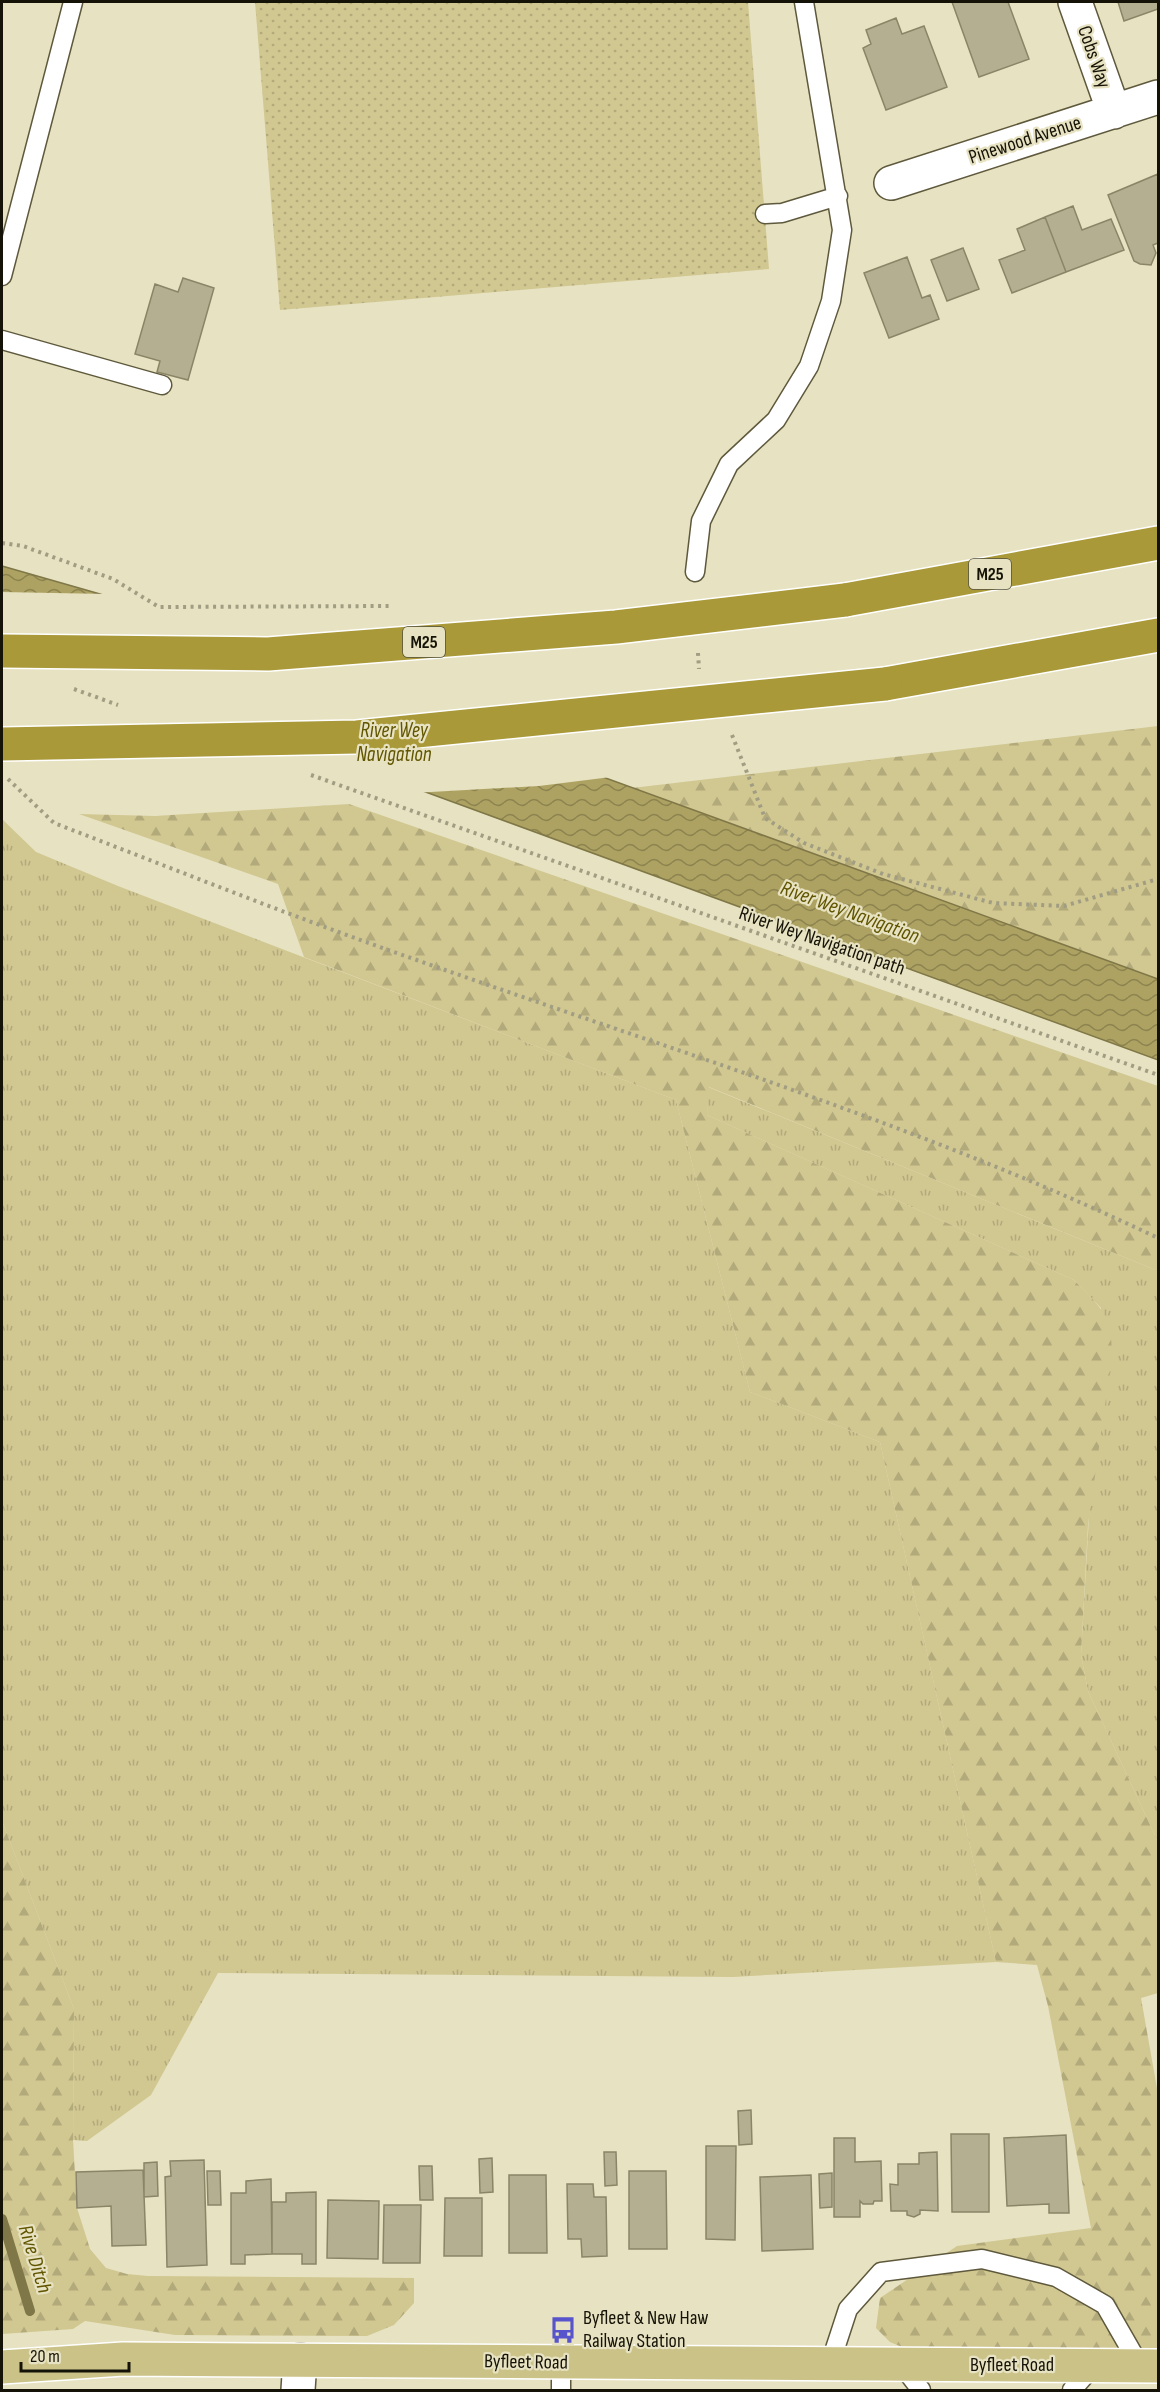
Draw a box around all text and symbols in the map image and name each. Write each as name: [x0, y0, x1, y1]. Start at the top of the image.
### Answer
street label: Cobs Way: [1072, 23, 1116, 92]
street label: Pinewood Avenue: [966, 111, 1084, 169]
road number: M25: [969, 559, 1011, 589]
road number: M25: [403, 627, 445, 657]
water label: River Wey Navigation: [356, 718, 432, 767]
water label: River Wey Navigation: [777, 875, 923, 949]
street label: River Wey Navigation path: [736, 901, 908, 981]
water label: Rive Ditch: [13, 2222, 57, 2296]
place label: Byfleet & New Haw Railway Station: [583, 2306, 709, 2353]
bus stop icon: Byfleet & New Haw Railway Station: [548, 2315, 578, 2345]
scale bar: [21, 2335, 129, 2373]
text: 20 m: [30, 2346, 60, 2367]
street label: Byfleet Road: [484, 2349, 568, 2375]
street label: Byfleet Road: [970, 2353, 1054, 2377]

